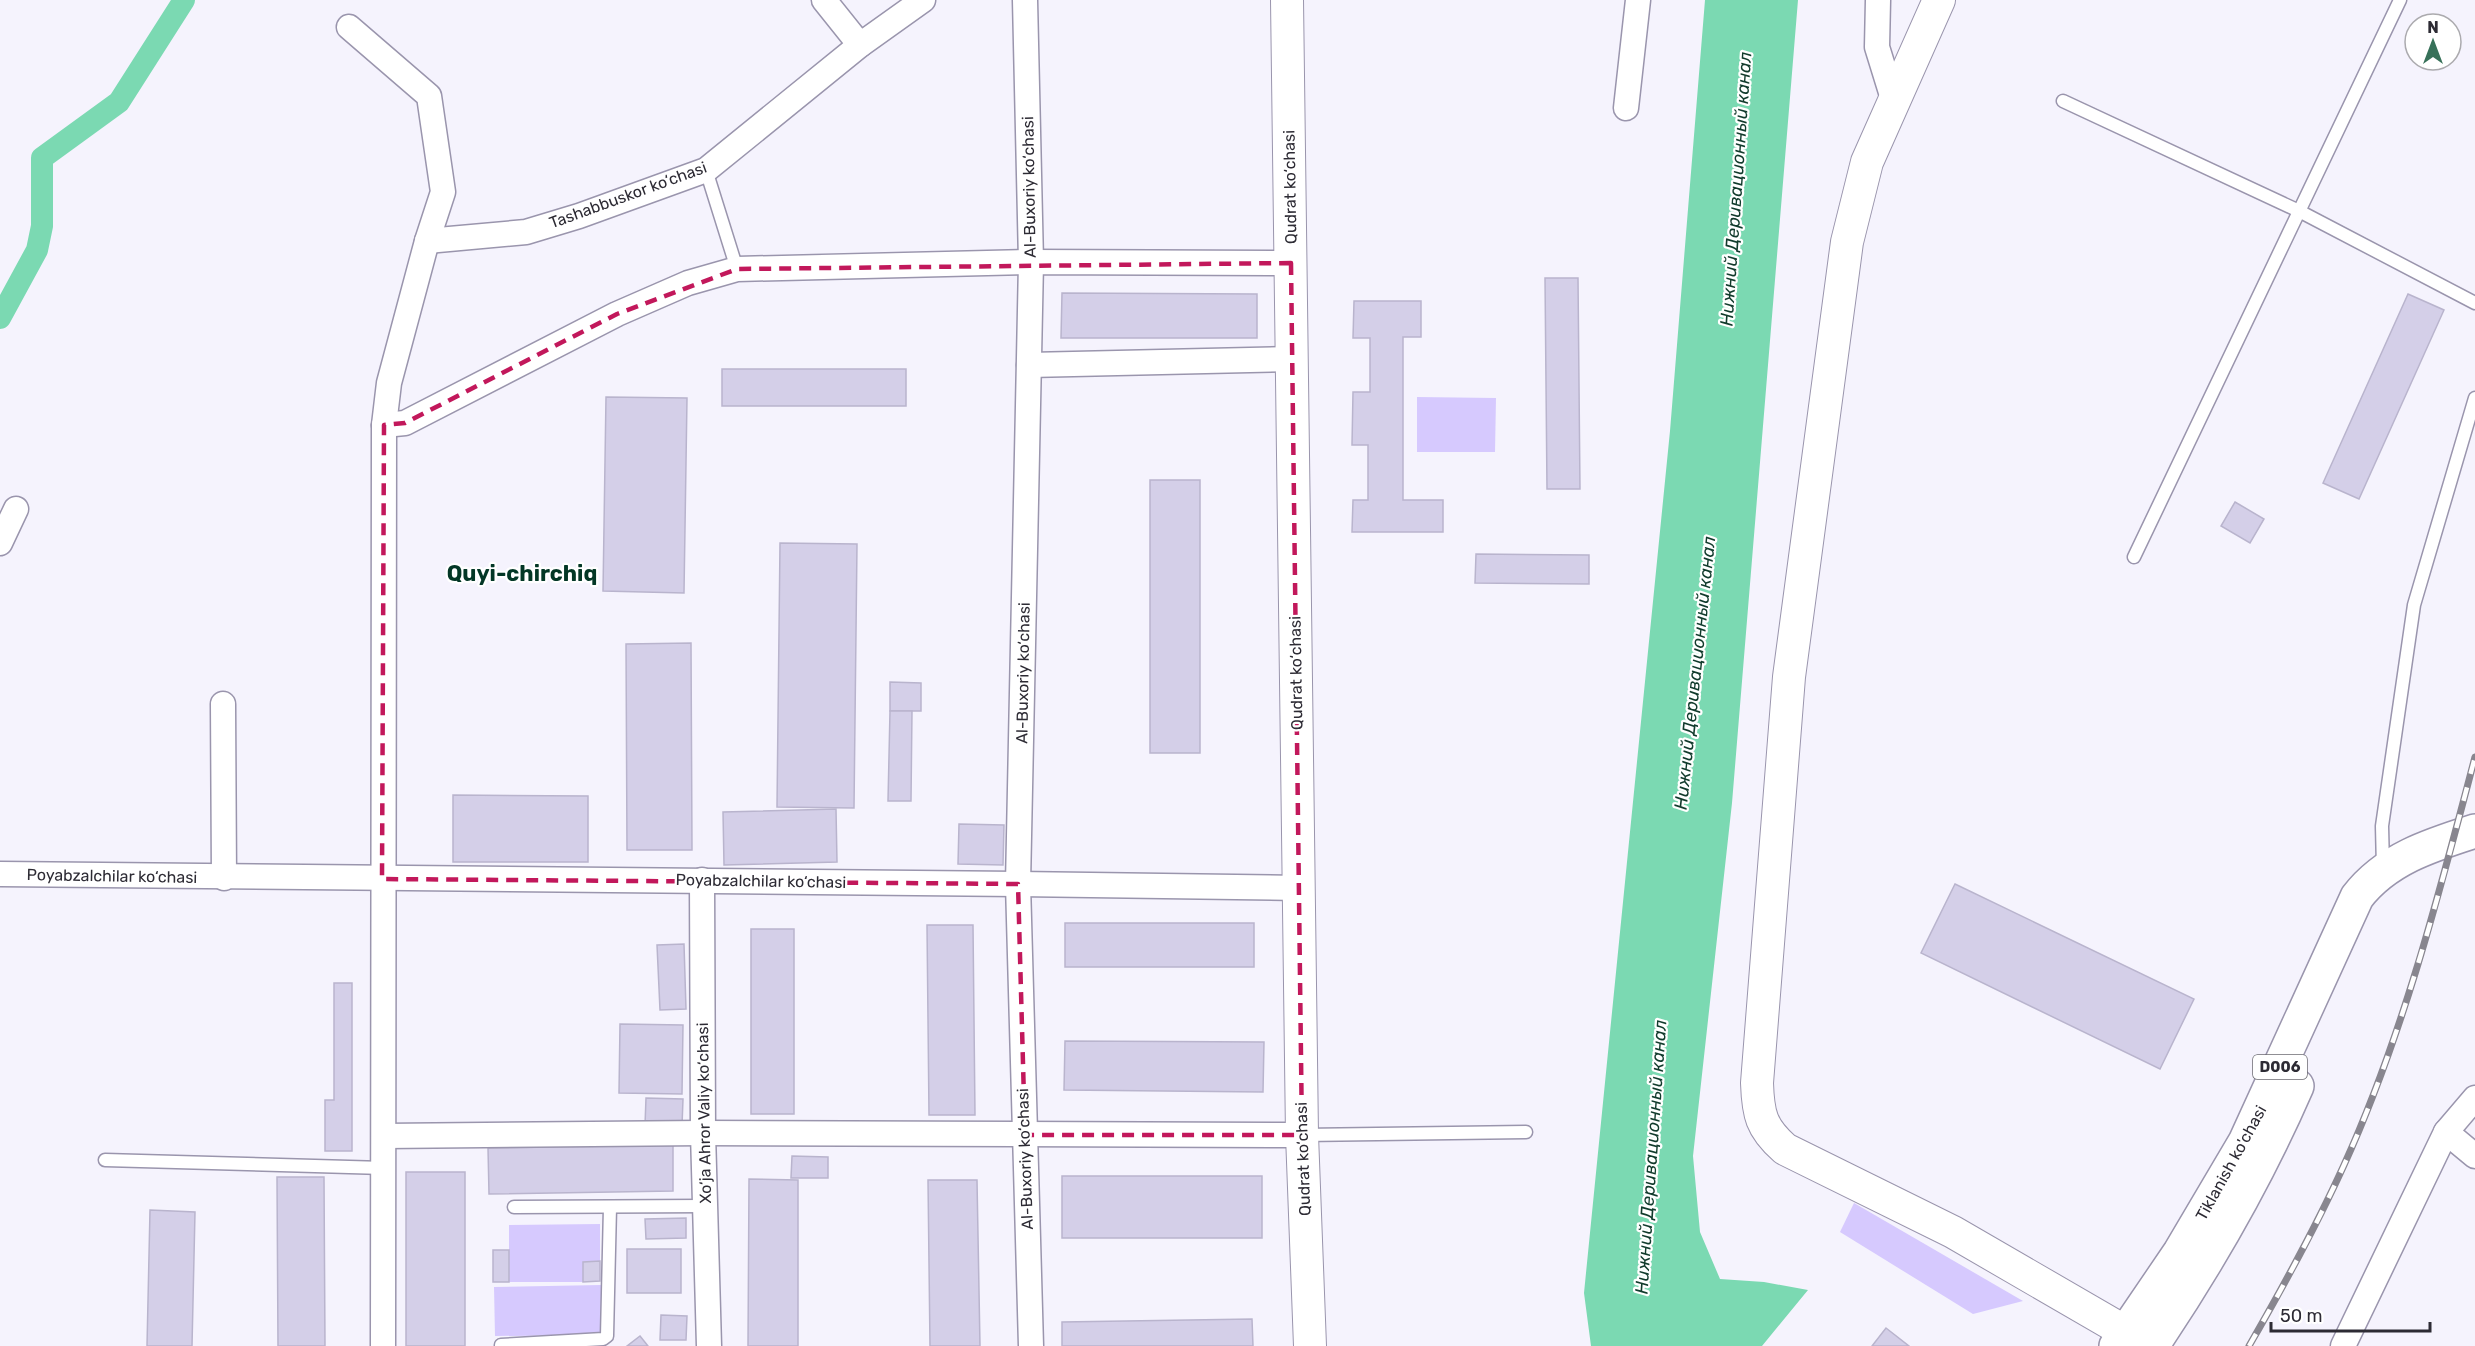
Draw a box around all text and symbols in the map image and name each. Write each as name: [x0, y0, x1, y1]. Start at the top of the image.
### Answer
north arrow: [2403, 12, 2463, 72]
text: N: [2427, 18, 2439, 37]
water label: Нижний Деривационный канал: [1715, 51, 1757, 327]
street label: Al-Buxoriy ko‘chasi: [1018, 116, 1040, 258]
street label: Qudrat ko‘chasi: [1280, 130, 1300, 244]
street label: Tashabbuskor ko‘chasi: [547, 158, 709, 232]
water label: Нижний Деривационный канал: [1670, 535, 1720, 811]
district label: Quyi-chirchiq: [447, 560, 597, 587]
street label: Al-Buxoriy ko‘chasi: [1012, 602, 1034, 744]
street label: Qudrat ko‘chasi: [1286, 616, 1306, 730]
street label: Poyabzalchilar ko‘chasi: [27, 865, 197, 887]
street label: Poyabzalchilar ko‘chasi: [676, 870, 846, 892]
water label: Нижний Деривационный канал: [1630, 1019, 1672, 1295]
street label: Xo‘ja Ahror Valiy ko‘chasi: [693, 1022, 715, 1204]
road number: D006: [2253, 1055, 2307, 1079]
street label: Al-Buxoriy ko‘chasi: [1013, 1088, 1037, 1230]
street label: Qudrat ko‘chasi: [1292, 1102, 1314, 1216]
street label: Tiklanish ko'chasi: [2192, 1102, 2270, 1224]
scale bar: [2271, 1295, 2430, 1333]
text: 50 m: [2280, 1305, 2323, 1327]

